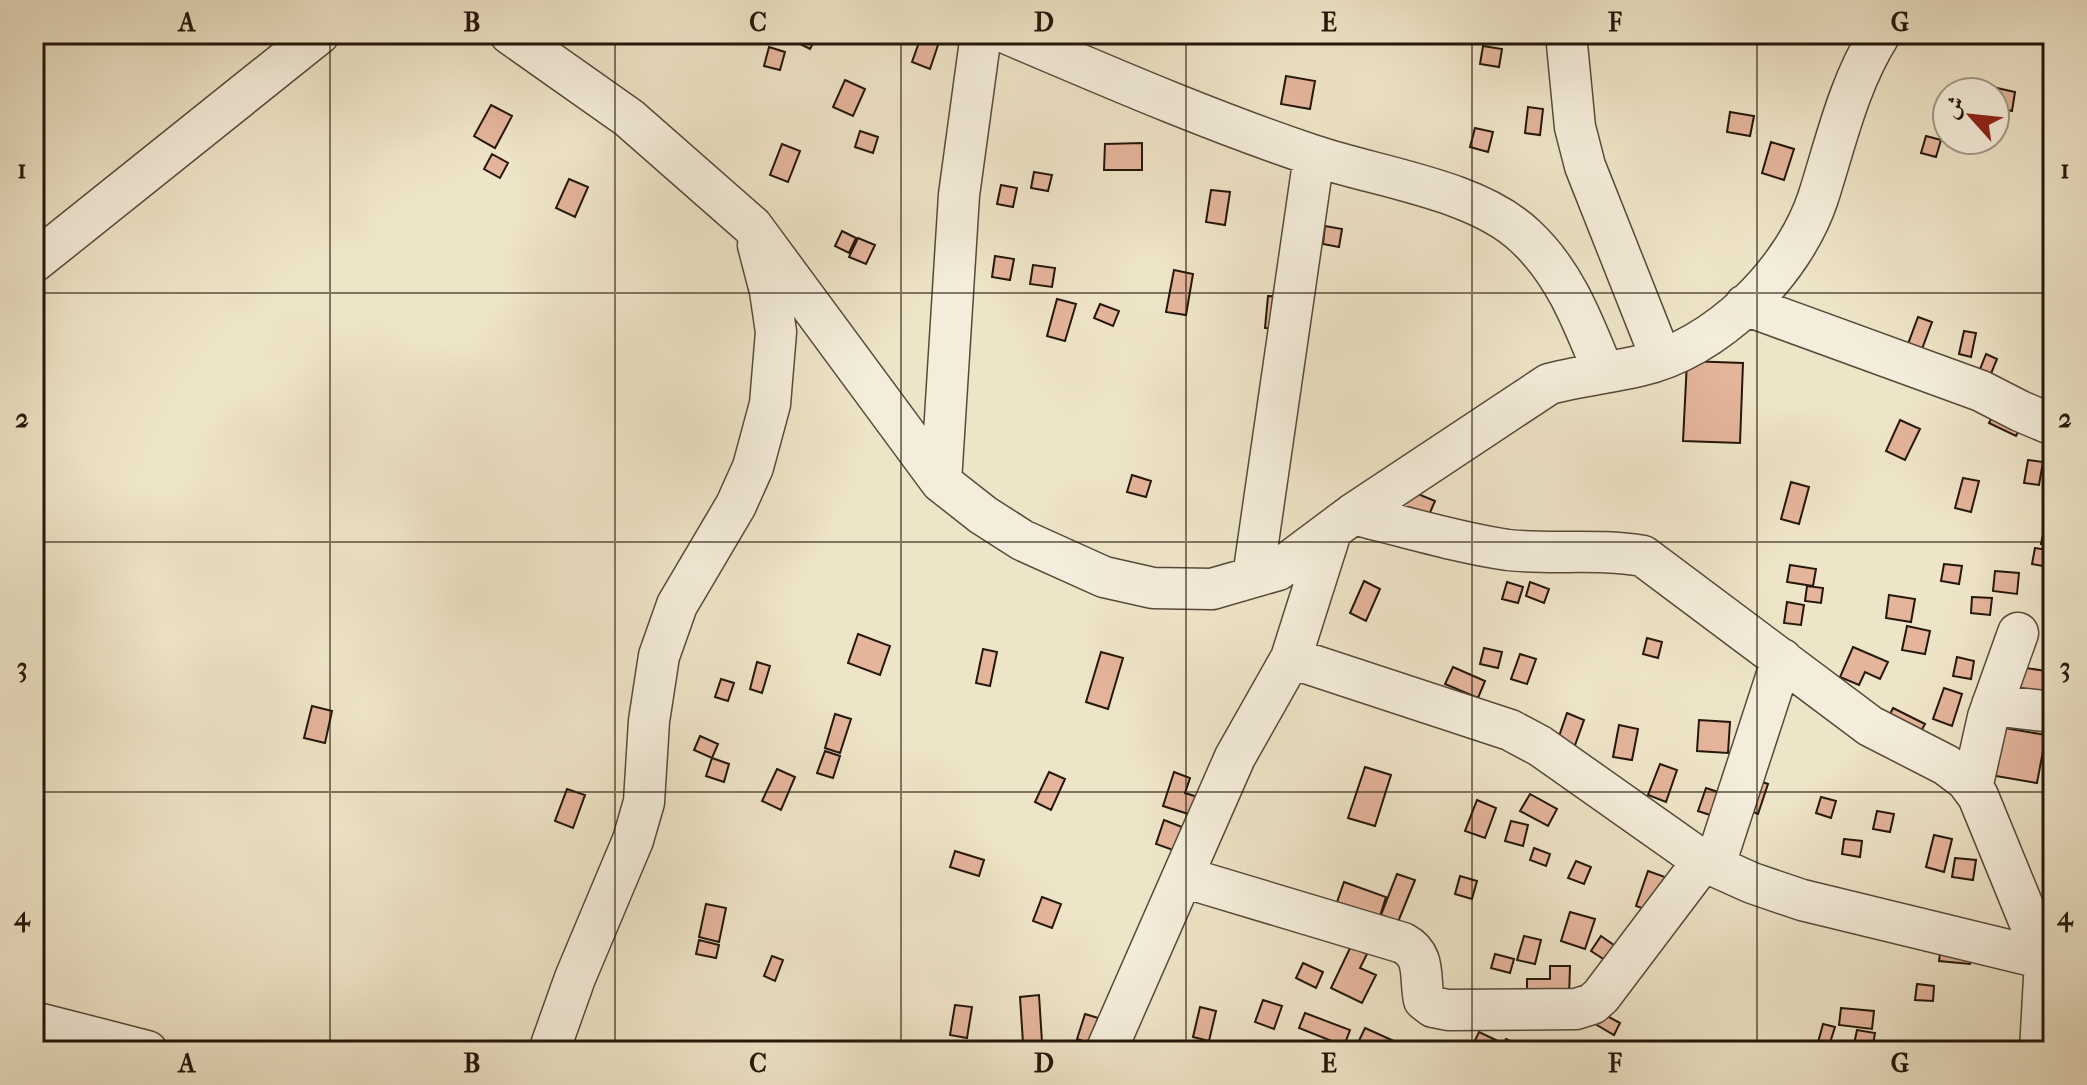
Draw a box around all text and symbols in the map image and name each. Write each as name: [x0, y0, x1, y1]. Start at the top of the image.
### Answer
text: A: [177, 7, 197, 38]
text: B: [464, 7, 481, 38]
text: C: [749, 7, 767, 38]
text: D: [1034, 7, 1054, 38]
text: E: [1321, 7, 1337, 38]
text: F: [1607, 7, 1622, 38]
text: G: [1891, 7, 1909, 38]
north arrow: [1931, 76, 2011, 156]
text: ش: [1938, 92, 1971, 123]
text: 1: [17, 154, 27, 185]
text: 1: [2060, 154, 2070, 185]
text: 2: [15, 403, 29, 434]
text: 2: [2058, 403, 2072, 434]
text: 3: [17, 652, 27, 683]
text: 3: [2060, 652, 2070, 683]
text: 4: [13, 901, 31, 933]
text: 4: [2056, 901, 2074, 933]
text: A: [177, 1048, 197, 1079]
text: B: [464, 1048, 481, 1079]
text: C: [749, 1048, 767, 1079]
text: D: [1034, 1048, 1054, 1079]
text: E: [1321, 1048, 1337, 1079]
text: F: [1607, 1048, 1622, 1079]
text: G: [1891, 1048, 1909, 1079]

